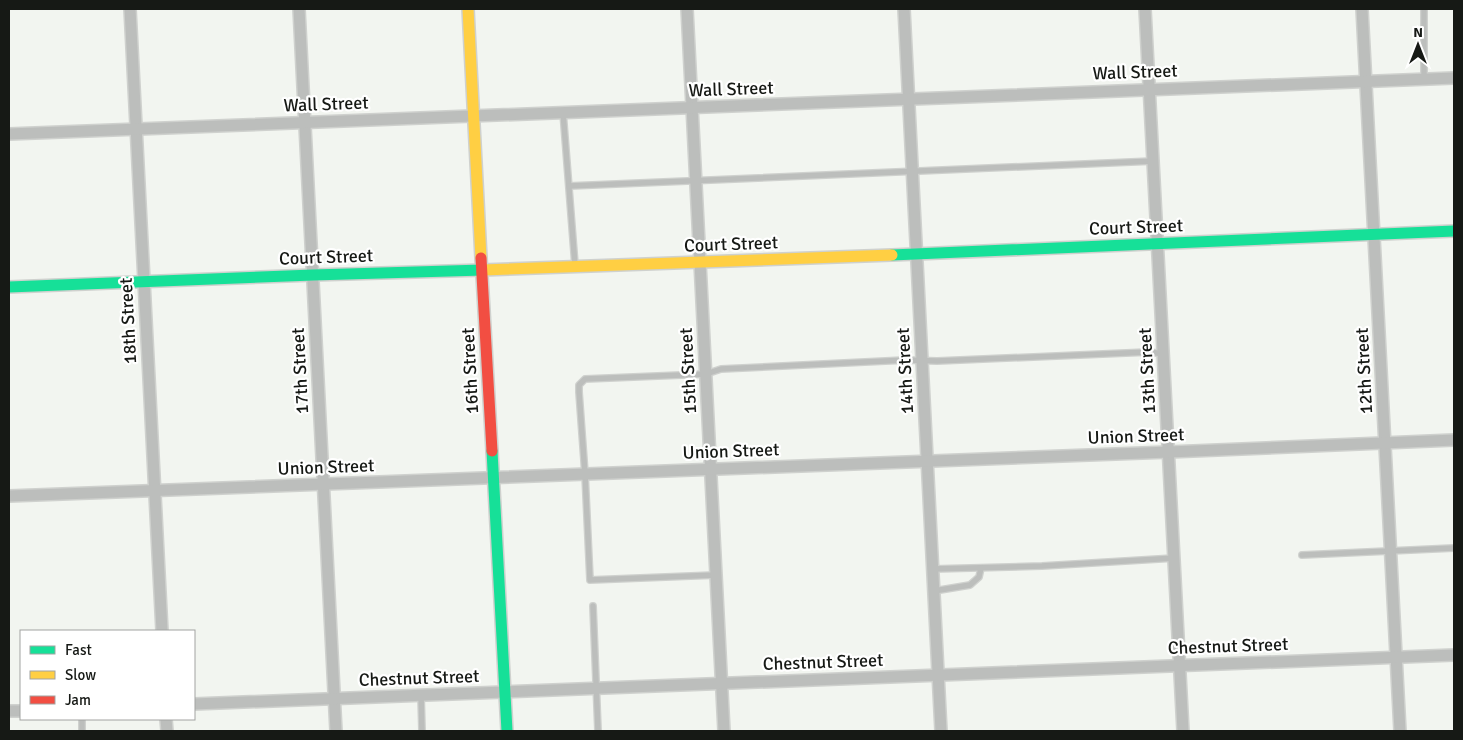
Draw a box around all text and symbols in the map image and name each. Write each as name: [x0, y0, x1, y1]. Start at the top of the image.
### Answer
north arrow: [1393, 20, 1443, 70]
text: N: [1413, 24, 1423, 41]
street label: Wall Street: [1092, 60, 1178, 84]
street label: Wall Street: [688, 77, 774, 101]
street label: Wall Street: [283, 92, 369, 116]
street label: Court Street: [1089, 214, 1183, 240]
street label: Court Street: [684, 231, 778, 257]
street label: Court Street: [279, 244, 373, 270]
street label: 18th Street: [115, 277, 141, 365]
street label: 17th Street: [287, 327, 313, 415]
street label: 16th Street: [457, 327, 483, 415]
street label: 15th Street: [675, 327, 701, 415]
street label: 14th Street: [892, 327, 918, 415]
street label: 13th Street: [1134, 327, 1160, 415]
street label: 12th Street: [1351, 327, 1377, 415]
street label: Union Street: [1087, 423, 1185, 449]
street label: Union Street: [682, 438, 780, 464]
street label: Union Street: [277, 454, 375, 480]
legend: [20, 630, 195, 720]
street label: Chestnut Street: [1167, 633, 1289, 659]
text: Fast: [65, 641, 92, 659]
street label: Chestnut Street: [762, 649, 884, 675]
street label: Chestnut Street: [358, 665, 480, 691]
text: Slow: [65, 666, 96, 684]
text: Jam: [65, 691, 91, 709]

